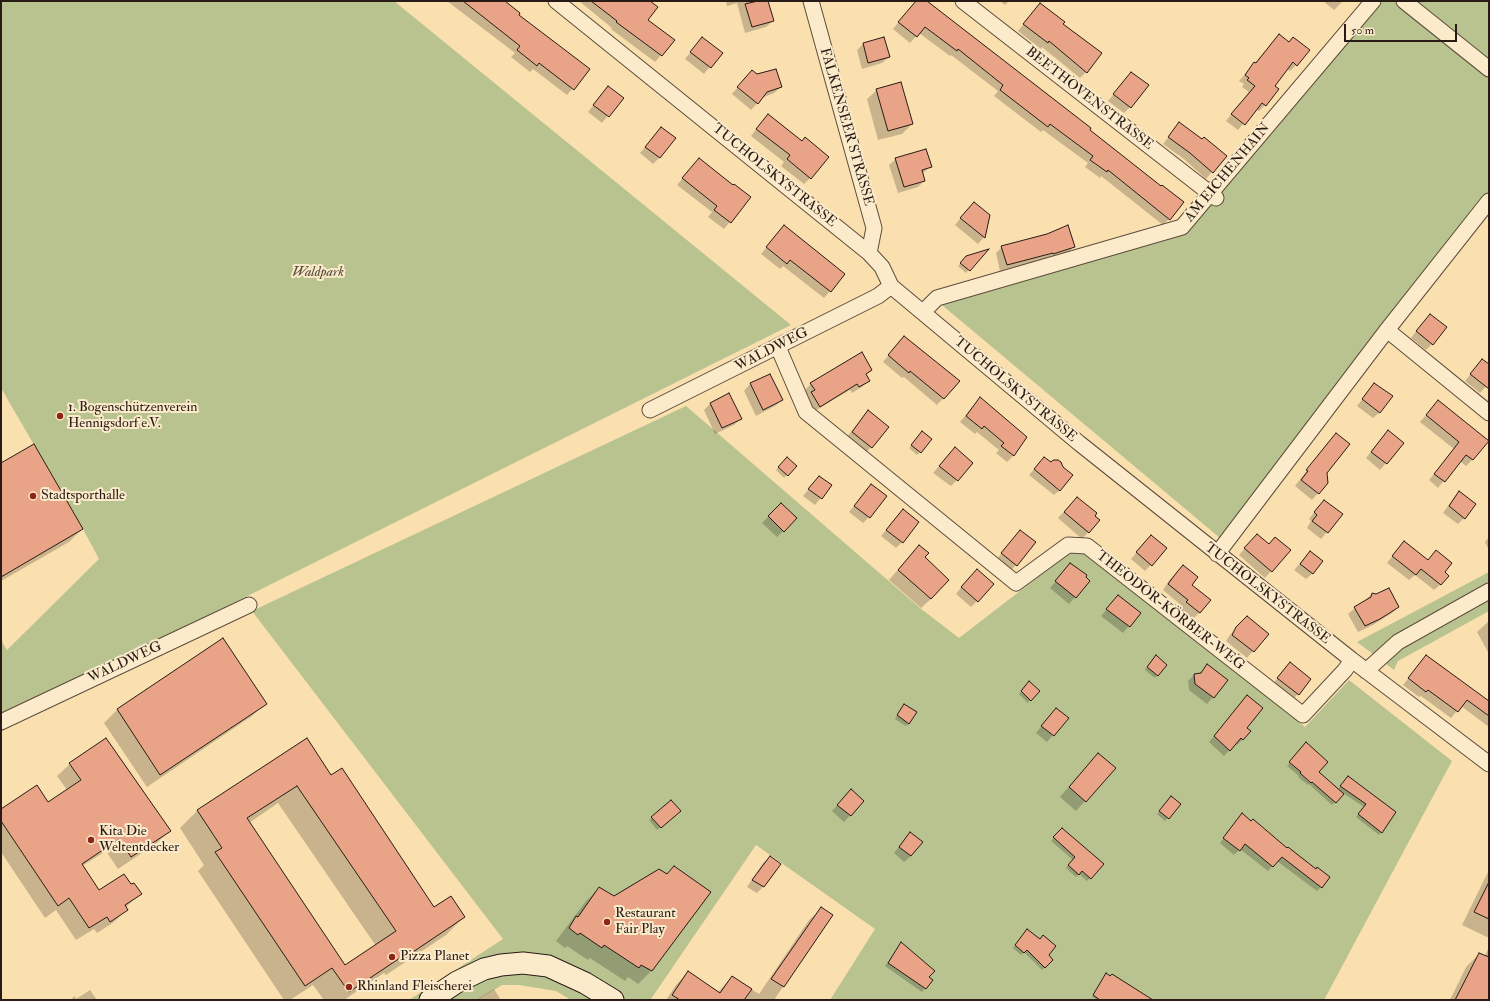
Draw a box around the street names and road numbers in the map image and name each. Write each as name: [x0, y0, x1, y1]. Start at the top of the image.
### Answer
street label: BEETHOVENSTRASSE: [1022, 44, 1156, 154]
street label: FALKENSEER STRASSE: [815, 46, 877, 208]
street label: AM EICHENHAIN: [1182, 120, 1274, 226]
street label: TUCHOLSKYSTRASSE: [709, 121, 839, 231]
street label: WALDWEG: [733, 324, 811, 376]
street label: TUCHOLSKYSTRASSE: [950, 334, 1080, 446]
street label: TUCHOLSKYSTRASSE: [1201, 540, 1333, 648]
street label: THEODOR-KÖRBER-WEG: [1092, 548, 1248, 674]
street label: WALDWEG: [85, 639, 165, 687]

